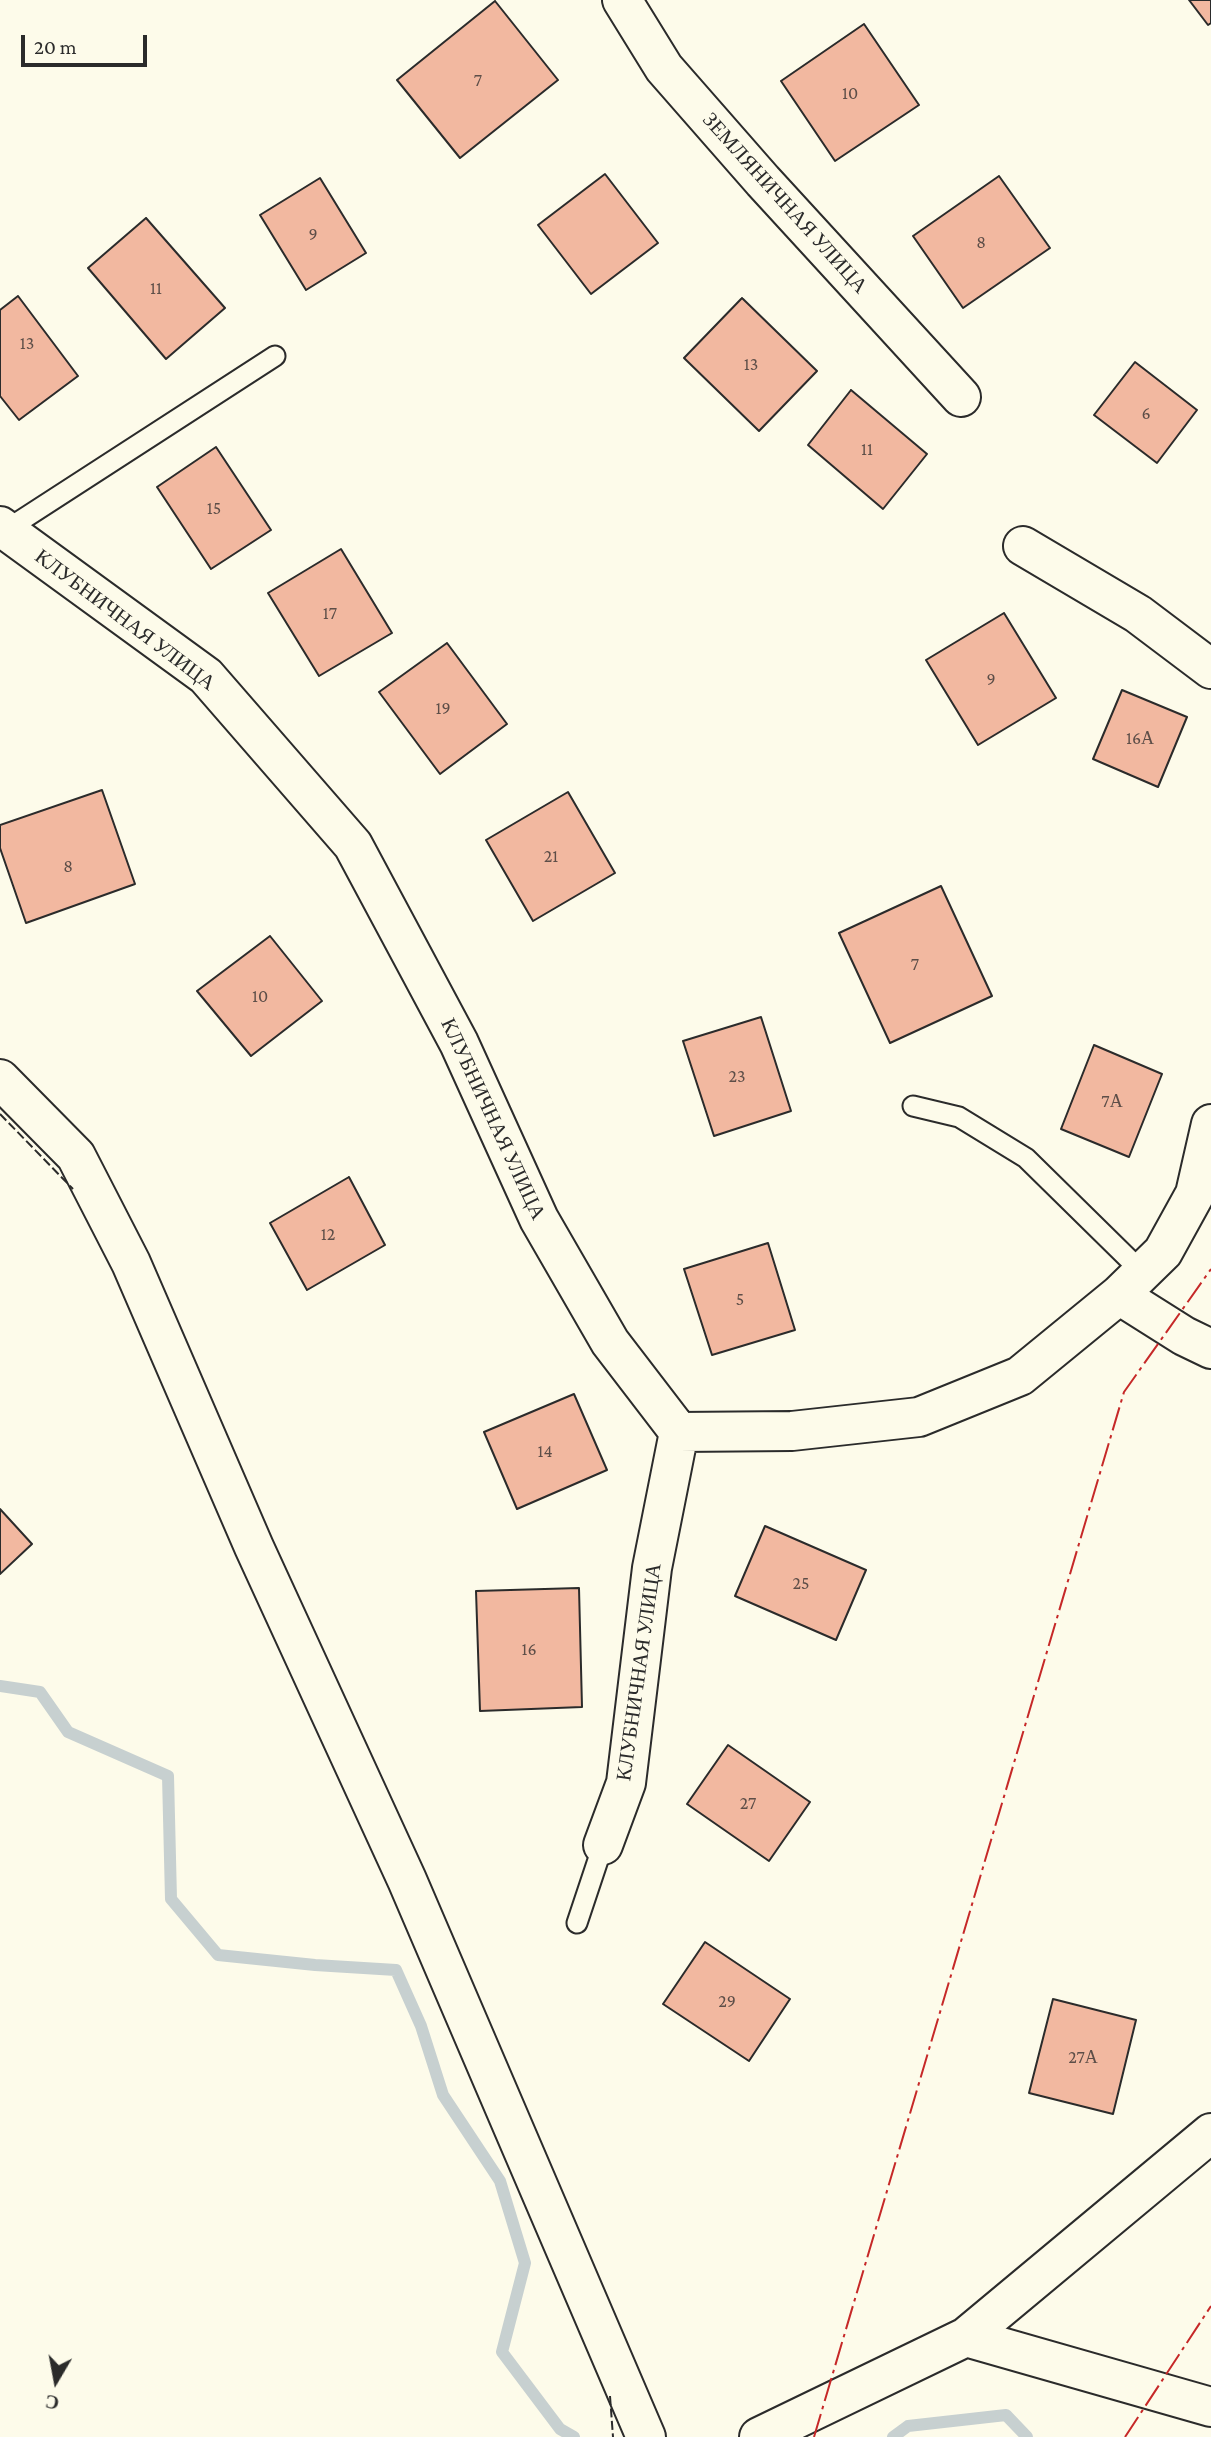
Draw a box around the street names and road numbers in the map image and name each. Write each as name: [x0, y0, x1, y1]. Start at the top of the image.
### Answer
street label: ЗЕМЛЯНИЧНАЯ УЛИЦА: [697, 107, 873, 299]
street label: КЛУБНИЧНАЯ УЛИЦА: [30, 544, 220, 696]
street label: КЛУБНИЧНАЯ УЛИЦА: [435, 1014, 551, 1224]
street label: КЛУБНИЧНАЯ УЛИЦА: [611, 1561, 667, 1783]

